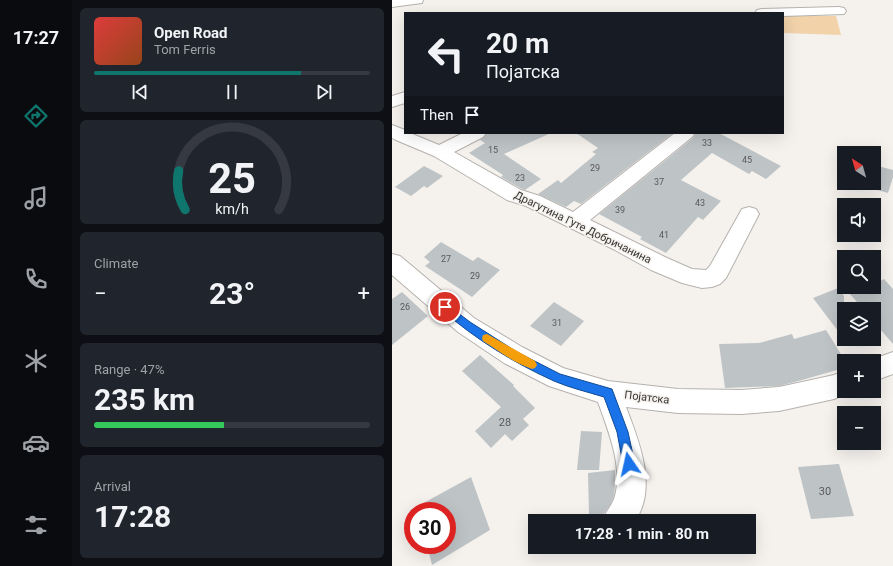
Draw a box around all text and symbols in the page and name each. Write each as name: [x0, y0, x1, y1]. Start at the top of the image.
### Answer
text: Open Road: [154, 24, 228, 42]
text: 17:27: [13, 27, 59, 48]
text: 20 m: [486, 27, 549, 60]
icon: left: [420, 28, 472, 80]
text: Tom Ferris: [154, 42, 216, 57]
text: Појатска: [486, 61, 560, 82]
icon: previous: [129, 81, 151, 103]
icon: pause: [221, 81, 243, 103]
icon: next: [313, 81, 335, 103]
icon: directions: [22, 102, 50, 130]
icon: arrive: [461, 104, 483, 126]
text: Then: [420, 106, 453, 124]
house number: 33: [702, 138, 712, 148]
house number: 15: [488, 145, 498, 155]
north arrow: [837, 146, 881, 190]
map controls: [837, 146, 881, 450]
text: 25: [208, 153, 256, 202]
house number: 45: [742, 155, 752, 165]
house number: 29: [590, 163, 600, 173]
house number: 23: [515, 173, 525, 183]
house number: 37: [654, 177, 664, 187]
icon: music: [22, 184, 50, 212]
street label: Драгутина Гуте Добричанина: [512, 189, 653, 266]
house number: 43: [695, 198, 705, 208]
button: sound: [837, 198, 881, 242]
text: km/h: [215, 200, 249, 216]
house number: 39: [615, 205, 625, 215]
house number: 41: [659, 230, 669, 240]
button: search: [837, 250, 881, 294]
house number: 27: [441, 254, 451, 264]
text: Climate: [94, 256, 138, 271]
icon: phone: [22, 265, 50, 293]
house number: 29: [470, 271, 480, 281]
text: 23°: [209, 276, 255, 311]
text: −: [94, 281, 107, 306]
text: +: [358, 281, 370, 306]
pin: [428, 290, 462, 324]
icon: arrive: [434, 296, 456, 318]
house number: 26: [400, 302, 410, 312]
button: layers: [837, 302, 881, 346]
house number: 31: [552, 318, 562, 328]
icon: climate: [22, 347, 50, 375]
button: +: [837, 354, 881, 398]
text: Range · 47%: [94, 362, 164, 377]
text: 235 km: [94, 382, 195, 417]
street label: Појатска: [624, 388, 670, 407]
button: −: [837, 406, 881, 450]
house number: 28: [499, 416, 511, 429]
icon: car: [22, 429, 50, 457]
position arrow: [608, 443, 650, 485]
text: Arrival: [94, 479, 131, 494]
house number: 30: [819, 485, 831, 498]
text: 17:28: [94, 499, 171, 534]
speed limit sign: 30: [404, 502, 456, 554]
icon: filters: [22, 511, 50, 539]
text: 17:28 · 1 min · 80 m: [575, 525, 709, 543]

